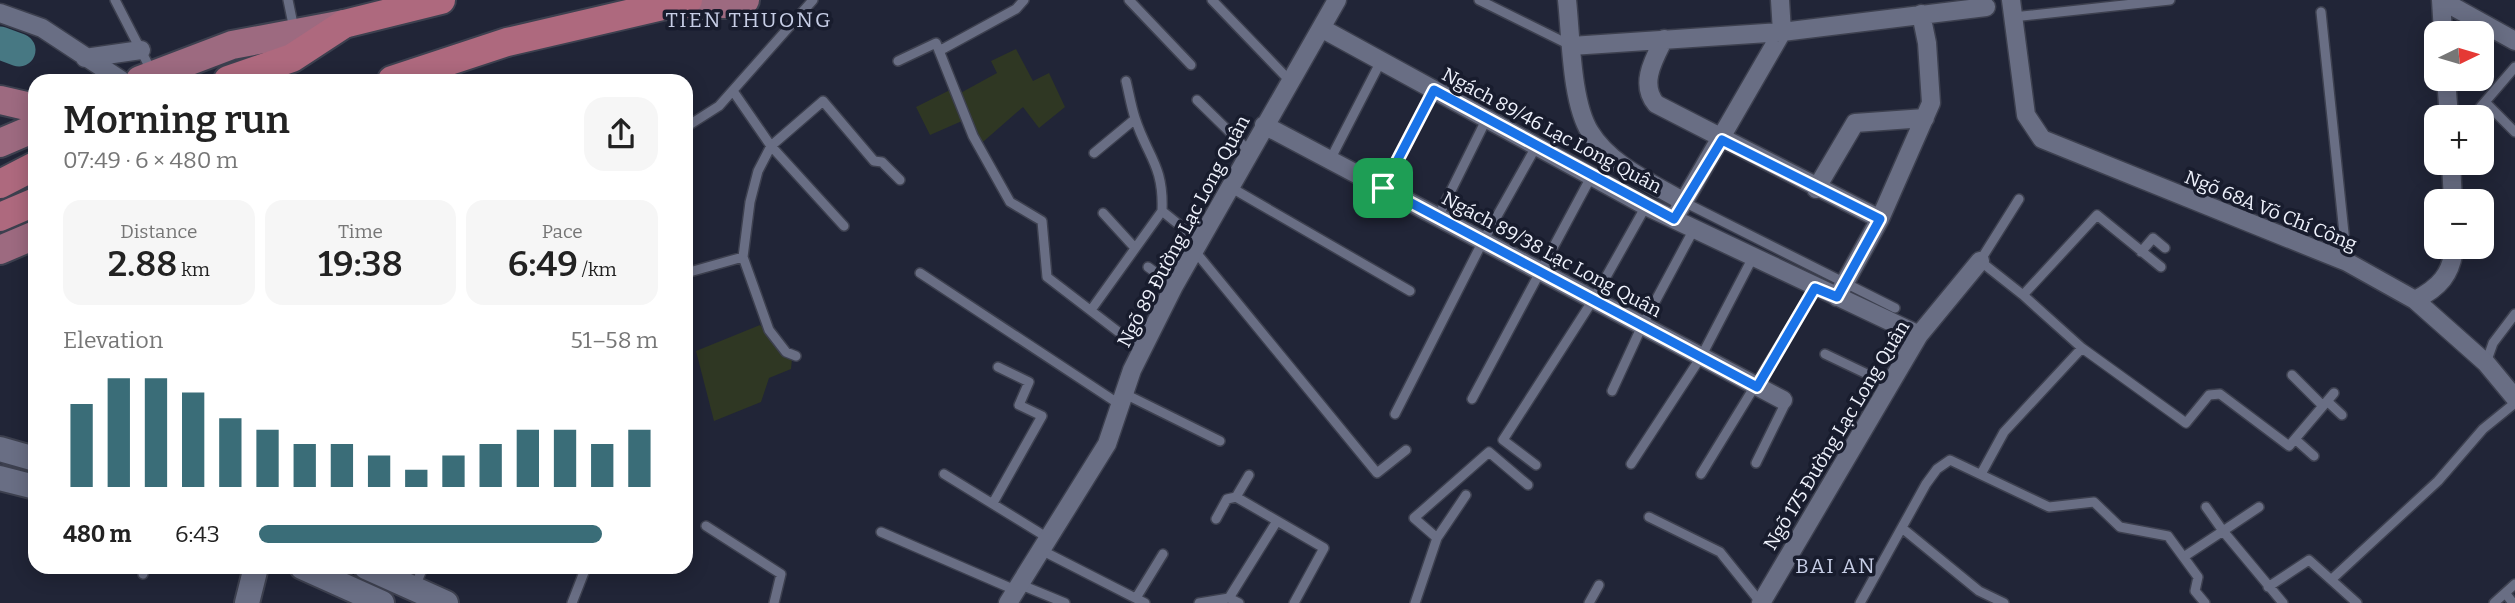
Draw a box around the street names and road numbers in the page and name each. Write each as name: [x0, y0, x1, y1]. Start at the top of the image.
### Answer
street label: Ngách 89/46 Lạc Long Quân: [1438, 63, 1665, 198]
street label: Ngõ 89 Đường Lạc Long Quân: [1112, 111, 1254, 351]
street label: Ngõ 68A Võ Chí Công: [2181, 165, 2361, 256]
street label: Ngách 89/38 Lạc Long Quân: [1438, 187, 1665, 322]
street label: Ngõ 175 Đường Lạc Long Quân: [1759, 316, 1914, 554]

